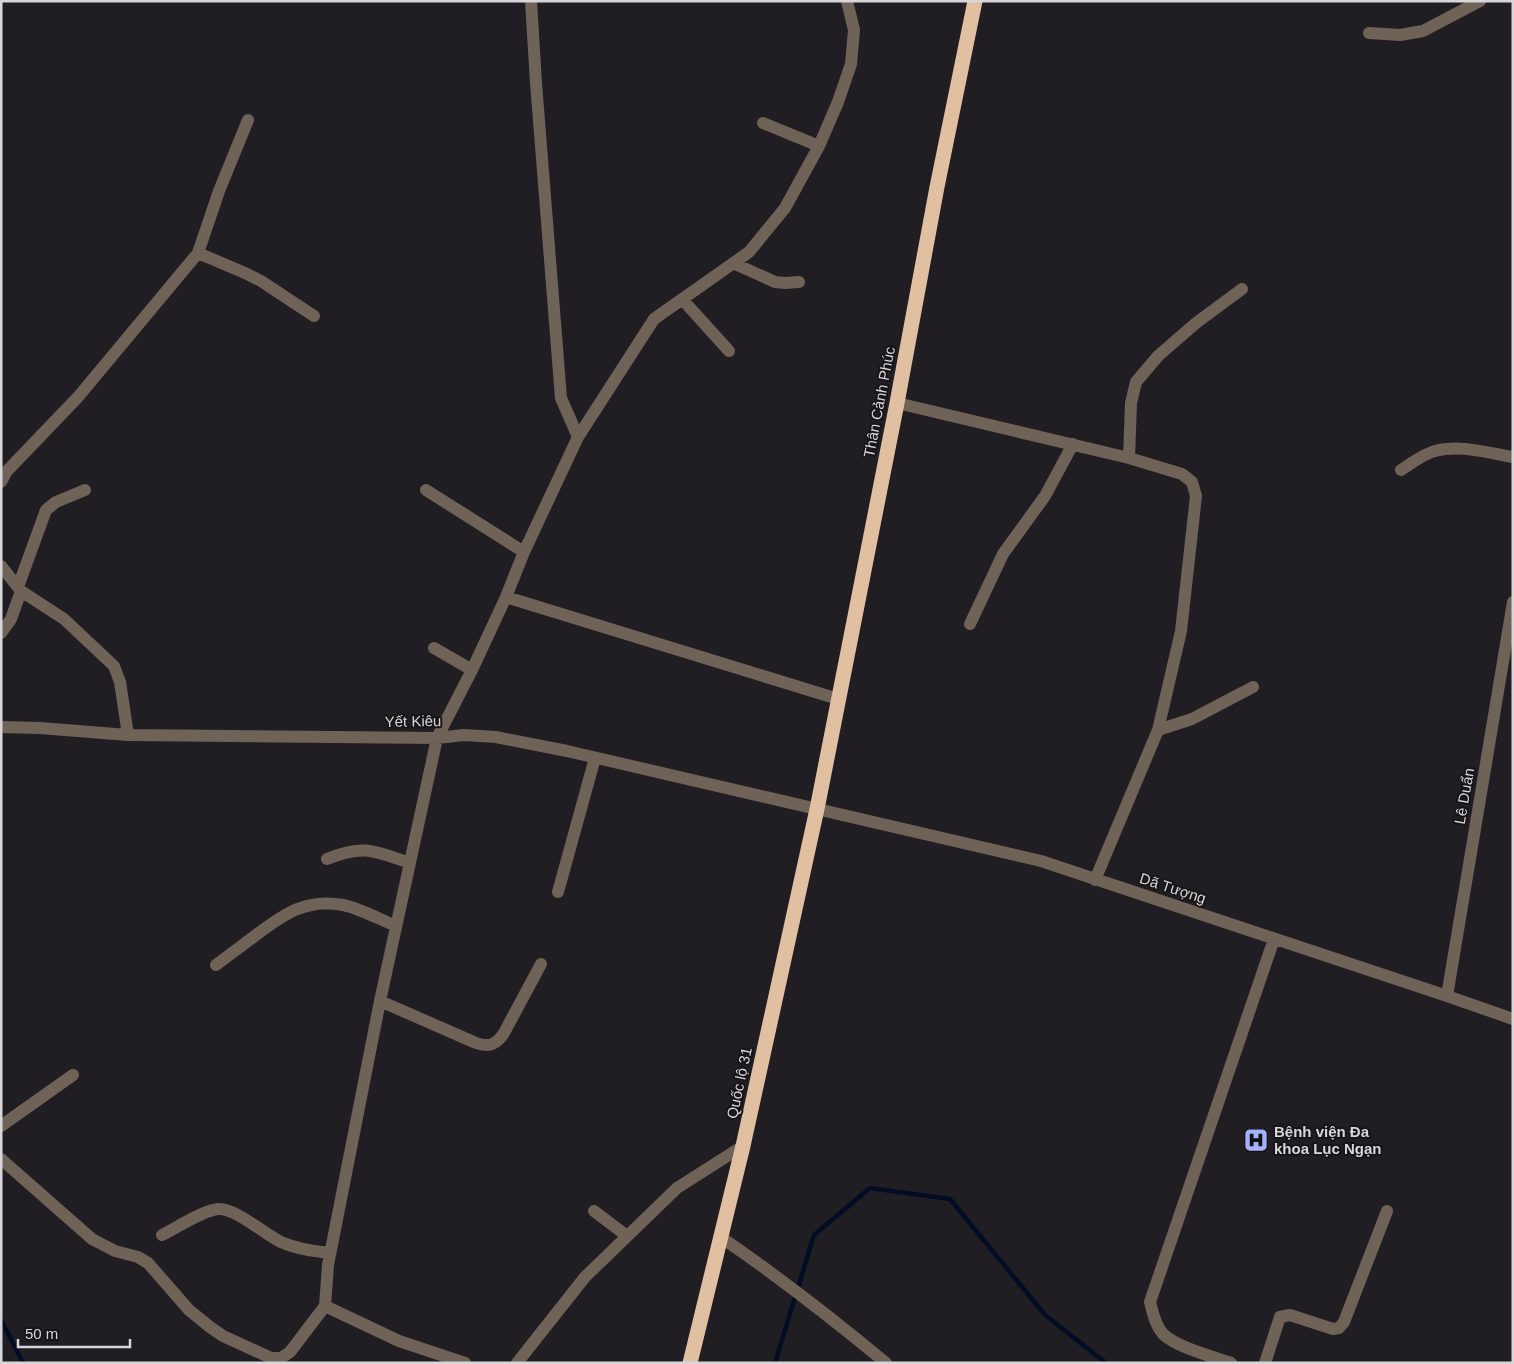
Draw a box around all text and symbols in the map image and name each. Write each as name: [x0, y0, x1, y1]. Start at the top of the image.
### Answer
street label: Thân Cảnh Phúc: [860, 345, 898, 459]
street label: Yết Kiêu: [384, 712, 442, 730]
street label: Lê Duẩn: [1451, 767, 1477, 825]
street label: Dã Tượng: [1138, 869, 1208, 907]
street label: Quốc lộ 31: [723, 1046, 755, 1120]
place label: Bệnh viện Đa khoa Lục Ngạn: [1274, 1123, 1382, 1157]
hospital icon: Bệnh viện Đa khoa Lục Ngạn: [1243, 1127, 1269, 1153]
scale bar: [18, 1316, 130, 1348]
text: 50 m: [25, 1325, 58, 1342]

